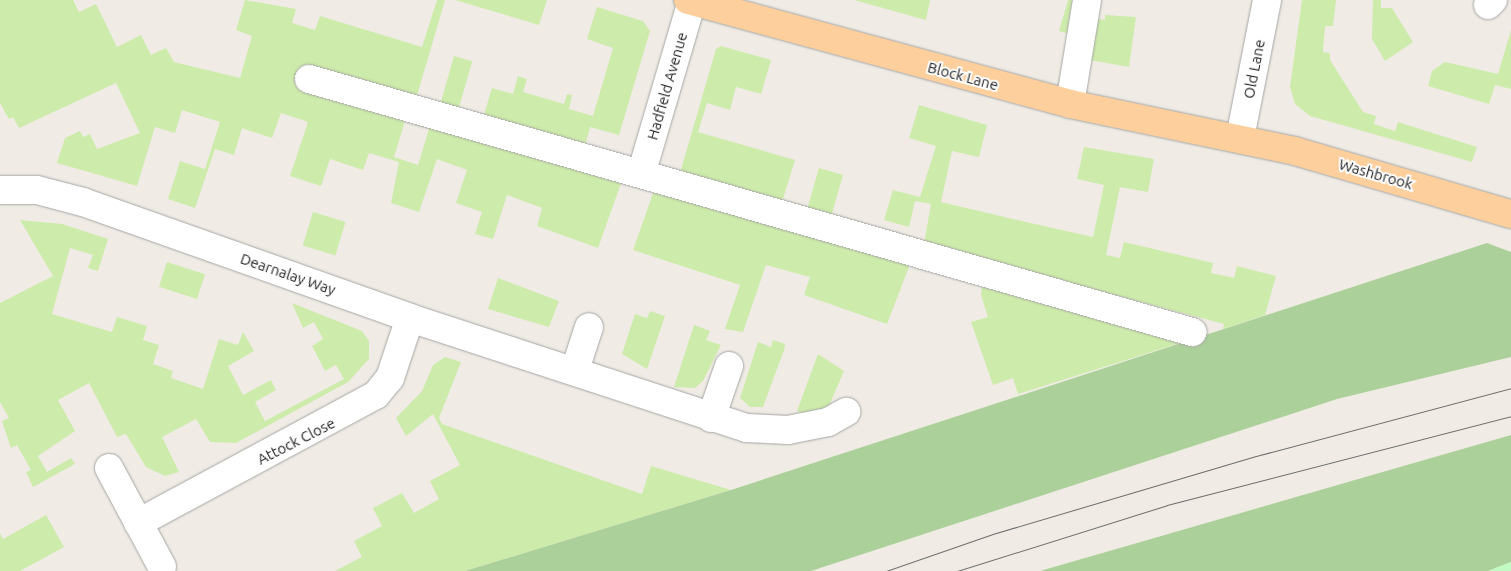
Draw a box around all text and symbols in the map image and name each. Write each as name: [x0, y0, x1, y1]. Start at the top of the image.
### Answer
street label: Hadfield Avenue: [643, 30, 691, 142]
street label: Old Lane: [1239, 38, 1269, 100]
street label: Block Lane: [926, 58, 1000, 94]
street label: Washbrook: [1337, 155, 1415, 193]
street label: Dearnalay Way: [238, 249, 338, 299]
street label: Attock Close: [254, 414, 338, 468]

